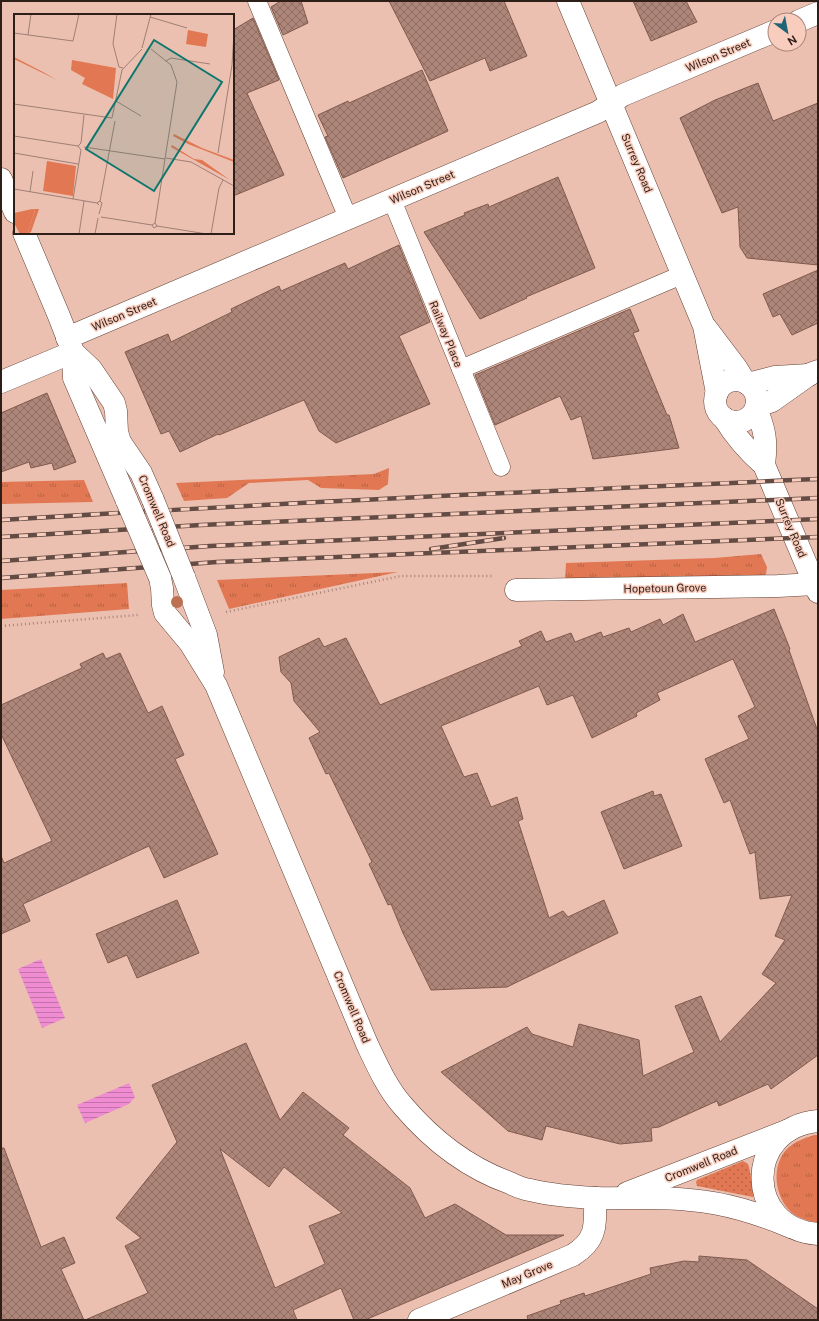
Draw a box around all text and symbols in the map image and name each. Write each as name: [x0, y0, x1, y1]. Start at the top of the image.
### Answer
north arrow: [767, 12, 807, 52]
inset map: [14, 14, 234, 234]
text: N: [785, 33, 799, 48]
street label: Wilson Street: [684, 36, 752, 74]
street label: Surrey Road: [619, 132, 655, 194]
street label: Wilson Street: [388, 168, 456, 206]
street label: Wilson Street: [90, 295, 158, 333]
street label: Railway Place: [427, 299, 465, 369]
street label: Cromwell Road: [136, 473, 178, 549]
street label: Surrey Road: [773, 497, 809, 559]
street label: Hopetoun Grove: [623, 581, 707, 595]
street label: Cromwell Road: [331, 969, 373, 1045]
street label: Cromwell Road: [663, 1144, 739, 1184]
street label: May Grove: [500, 1258, 554, 1290]

